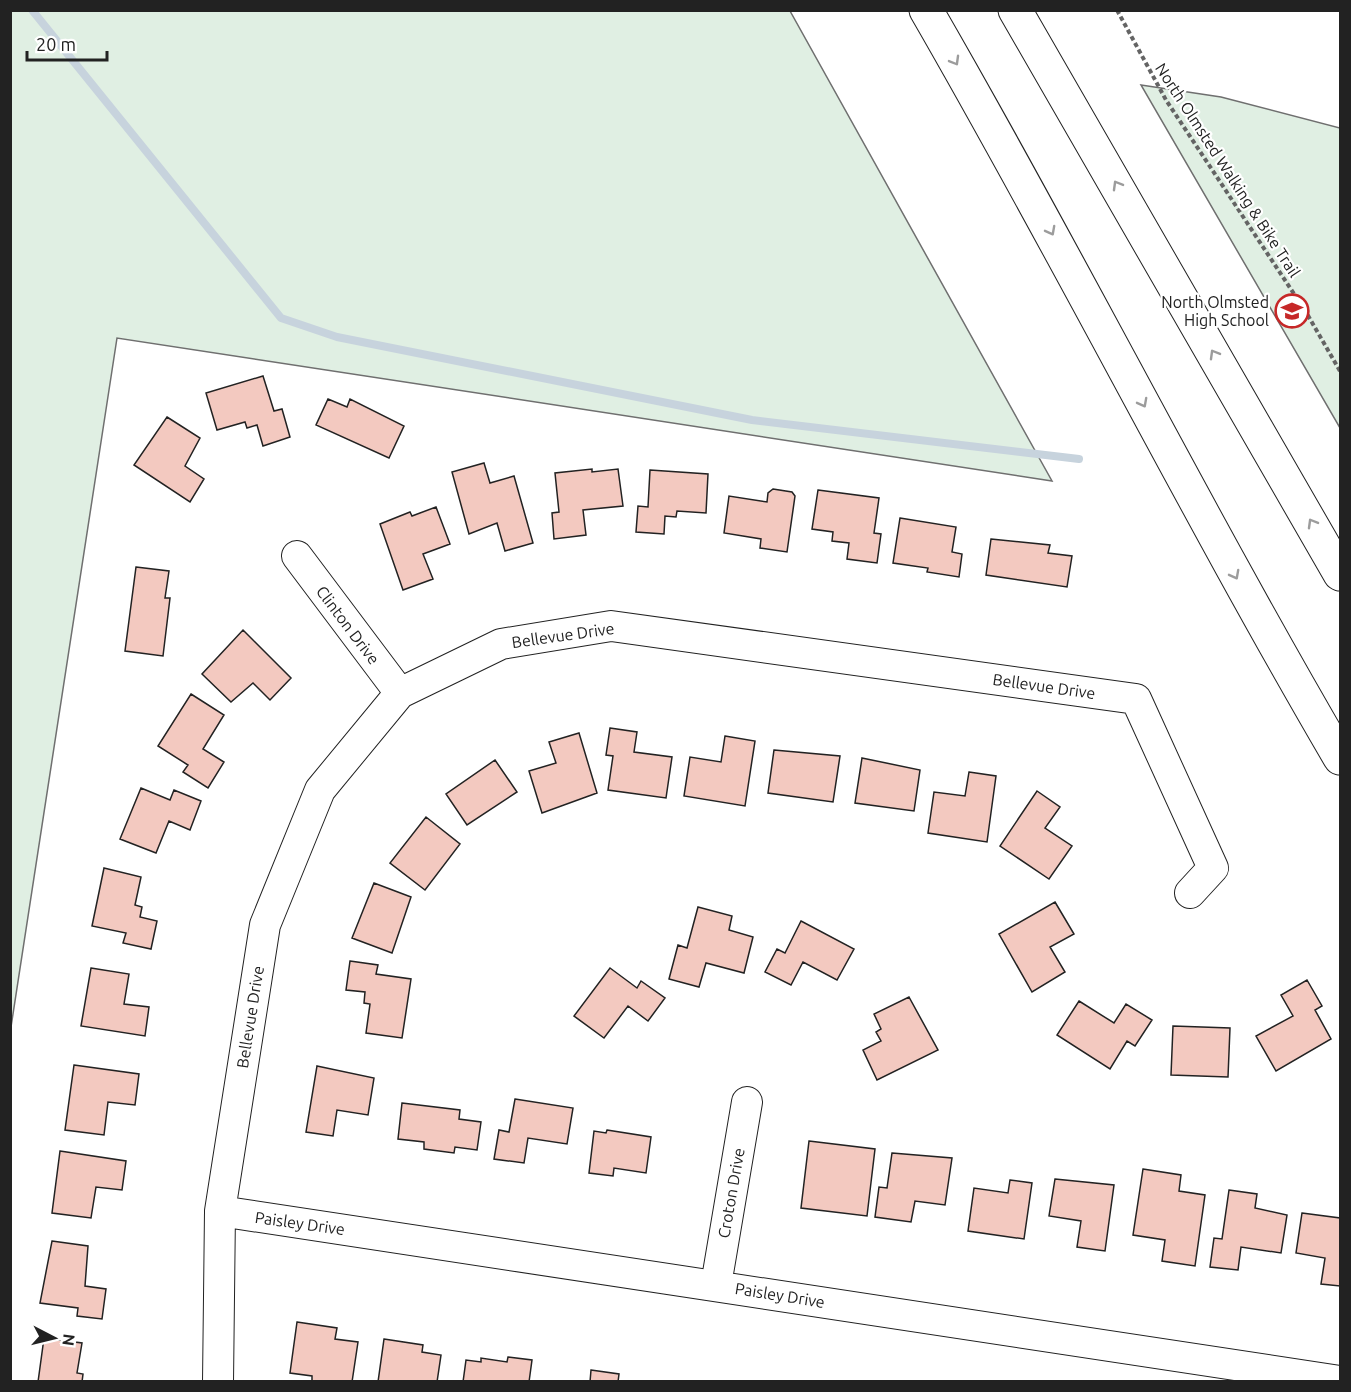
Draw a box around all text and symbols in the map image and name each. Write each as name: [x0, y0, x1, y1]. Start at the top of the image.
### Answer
scale bar: [27, 24, 106, 62]
text: 20 m: [36, 34, 76, 54]
one-way arrow: [948, 55, 959, 65]
street label: North Olmsted Walking & Bike Trail: [1152, 60, 1304, 280]
one-way arrow: [1113, 181, 1124, 191]
one-way arrow: [1044, 225, 1055, 235]
place label: North Olmsted High School: [1161, 293, 1269, 329]
school or university icon: North Olmsted High School: [1274, 293, 1310, 329]
one-way arrow: [1210, 350, 1222, 360]
one-way arrow: [1136, 397, 1147, 407]
one-way arrow: [1307, 519, 1319, 529]
one-way arrow: [1228, 568, 1239, 579]
street label: Clinton Drive: [313, 582, 383, 668]
street label: Bellevue Drive: [511, 619, 615, 651]
street label: Bellevue Drive: [992, 670, 1096, 702]
street label: Bellevue Drive: [233, 964, 267, 1070]
street label: Croton Drive: [714, 1146, 748, 1240]
street label: Paisley Drive: [254, 1208, 346, 1238]
street label: Paisley Drive: [734, 1279, 826, 1311]
north arrow: [24, 1308, 84, 1368]
text: N: [59, 1333, 79, 1347]

